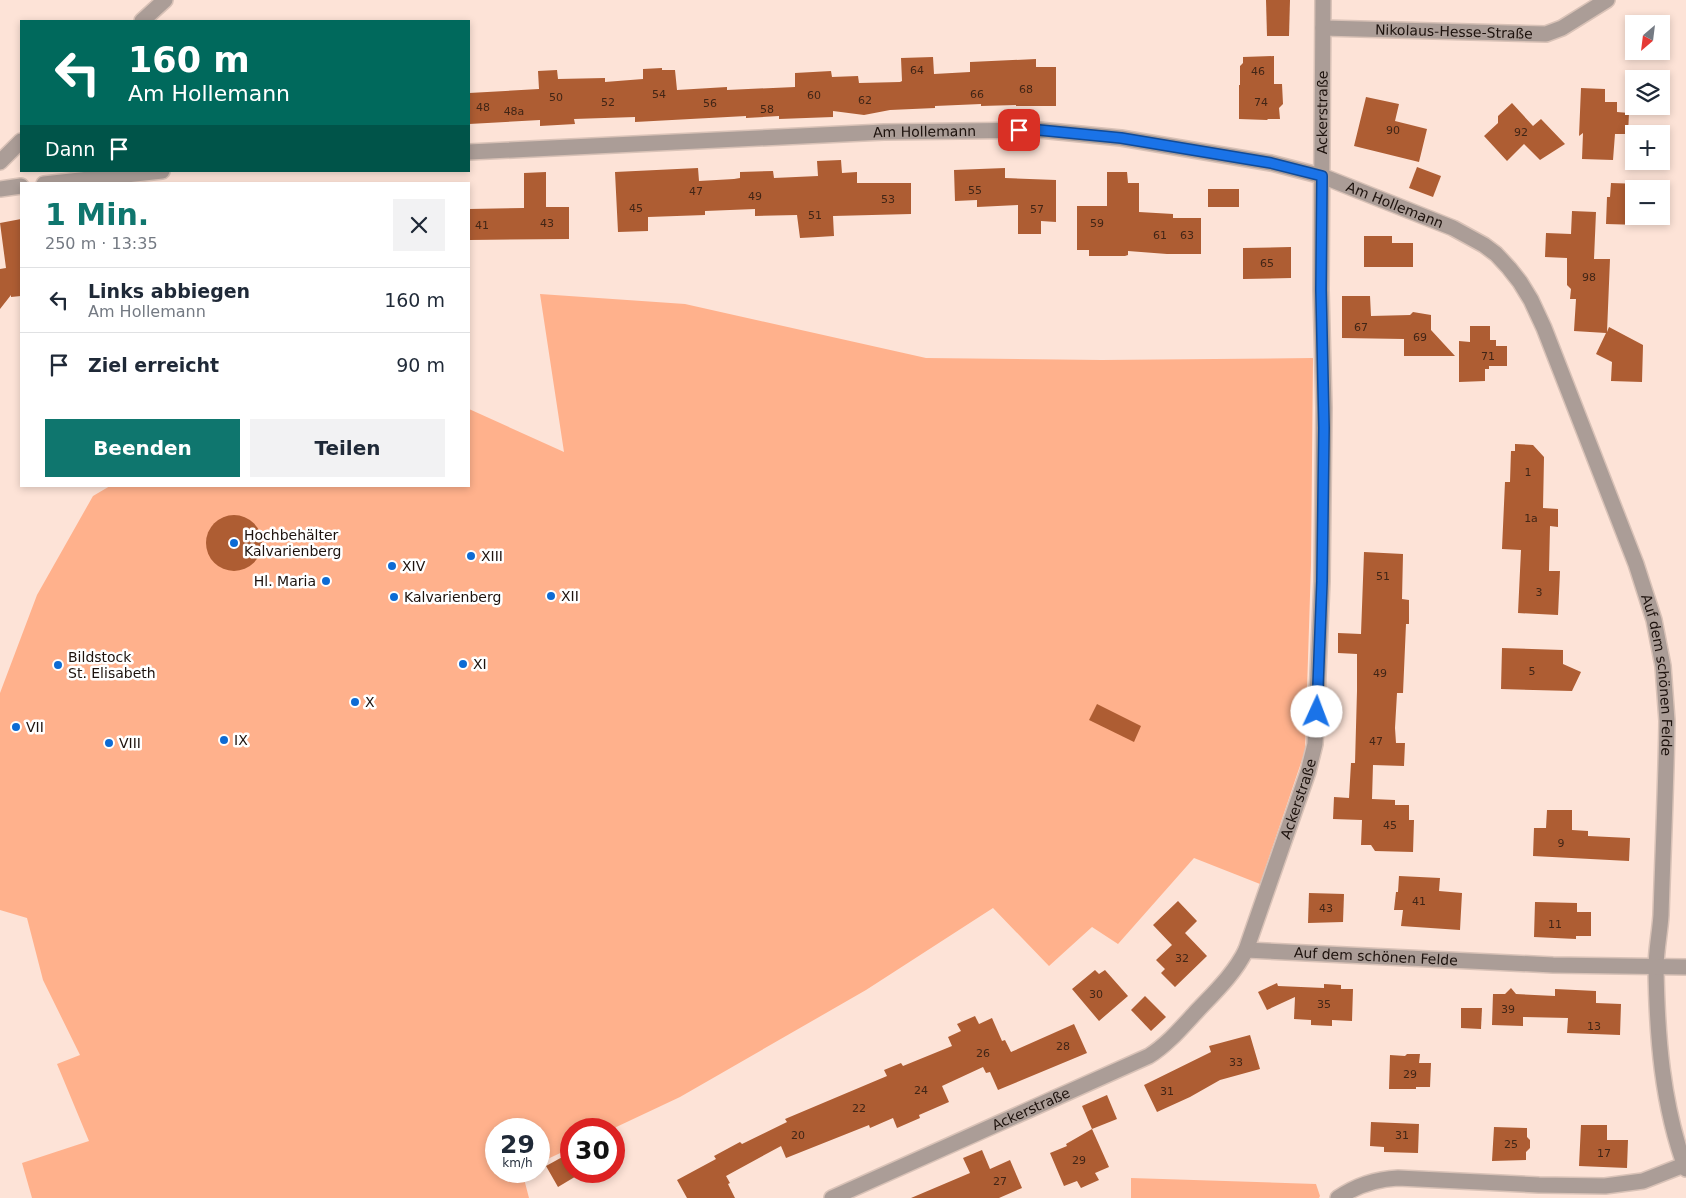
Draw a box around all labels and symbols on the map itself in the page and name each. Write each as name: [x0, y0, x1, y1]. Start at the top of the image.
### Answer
north arrow: [1625, 15, 1670, 60]
street label: Nikolaus-Hesse-Straße: [1375, 21, 1533, 42]
house number: 64: [910, 64, 924, 77]
house number: 46: [1251, 65, 1265, 78]
street label: Ackerstraße: [1314, 71, 1331, 154]
house number: 68: [1019, 83, 1033, 96]
house number: 54: [652, 88, 666, 101]
house number: 66: [970, 88, 984, 101]
house number: 60: [807, 89, 821, 102]
house number: 50: [549, 91, 563, 104]
house number: 62: [858, 94, 872, 107]
house number: 52: [601, 96, 615, 109]
house number: 74: [1254, 96, 1268, 109]
house number: 56: [703, 97, 717, 110]
house number: 48: [476, 101, 490, 114]
house number: 58: [760, 103, 774, 116]
house number: 48a: [504, 105, 524, 118]
pin: [998, 109, 1040, 151]
street label: Am Hollemann: [873, 123, 976, 141]
house number: 90: [1386, 124, 1400, 137]
house number: 92: [1514, 126, 1528, 139]
street label: Am Hollemann: [1344, 178, 1446, 231]
house number: 55: [968, 184, 982, 197]
house number: 47: [689, 185, 703, 198]
house number: 49: [748, 190, 762, 203]
house number: 53: [881, 193, 895, 206]
house number: 45: [629, 202, 643, 215]
house number: 57: [1030, 203, 1044, 216]
house number: 51: [808, 209, 822, 222]
house number: 43: [540, 217, 554, 230]
house number: 59: [1090, 217, 1104, 230]
house number: 41: [475, 219, 489, 232]
house number: 61: [1153, 229, 1167, 242]
house number: 63: [1180, 229, 1194, 242]
house number: 65: [1260, 257, 1274, 270]
house number: 98: [1582, 271, 1596, 284]
house number: 67: [1354, 321, 1368, 334]
house number: 69: [1413, 331, 1427, 344]
house number: 71: [1481, 350, 1495, 363]
house number: 1: [1525, 466, 1532, 479]
house number: 1a: [1524, 512, 1538, 525]
place label: Hochbehälter Kalvarienberg: [244, 527, 341, 559]
marker: Hochbehälter Kalvarienberg: [228, 537, 240, 549]
place label: XIII: [481, 548, 503, 564]
marker: XIII: [465, 550, 477, 562]
place label: XIV: [402, 558, 426, 574]
marker: XIV: [386, 560, 398, 572]
house number: 51: [1376, 570, 1390, 583]
place label: Hl. Maria: [254, 573, 316, 589]
marker: Hl. Maria: [320, 575, 332, 587]
house number: 3: [1536, 586, 1543, 599]
place label: XII: [561, 588, 579, 604]
place label: Kalvarienberg: [404, 589, 501, 605]
marker: XII: [545, 590, 557, 602]
marker: Kalvarienberg: [388, 591, 400, 603]
street label: Auf dem schönen Felde: [1638, 592, 1675, 756]
place label: Bildstock St. Elisabeth: [68, 649, 156, 681]
place label: XI: [473, 656, 487, 672]
marker: XI: [457, 658, 469, 670]
marker: Bildstock St. Elisabeth: [52, 659, 64, 671]
house number: 5: [1529, 665, 1536, 678]
house number: 49: [1373, 667, 1387, 680]
position arrow: [1290, 685, 1342, 737]
place label: X: [365, 694, 375, 710]
marker: X: [349, 696, 361, 708]
place label: VII: [26, 719, 44, 735]
marker: VII: [10, 721, 22, 733]
place label: IX: [234, 732, 248, 748]
marker: IX: [218, 734, 230, 746]
place label: VIII: [119, 735, 141, 751]
house number: 47: [1369, 735, 1383, 748]
marker: VIII: [103, 737, 115, 749]
street label: Ackerstraße: [1277, 757, 1319, 841]
house number: 45: [1383, 819, 1397, 832]
house number: 9: [1558, 837, 1565, 850]
house number: 41: [1412, 895, 1426, 908]
house number: 43: [1319, 902, 1333, 915]
house number: 11: [1548, 918, 1562, 931]
street label: Auf dem schönen Felde: [1294, 944, 1458, 968]
house number: 32: [1175, 952, 1189, 965]
house number: 30: [1089, 988, 1103, 1001]
house number: 35: [1317, 998, 1331, 1011]
house number: 39: [1501, 1003, 1515, 1016]
house number: 13: [1587, 1020, 1601, 1033]
house number: 28: [1056, 1040, 1070, 1053]
house number: 26: [976, 1047, 990, 1060]
house number: 33: [1229, 1056, 1243, 1069]
house number: 29: [1403, 1068, 1417, 1081]
house number: 24: [914, 1084, 928, 1097]
street label: Ackerstraße: [990, 1084, 1072, 1133]
house number: 31: [1160, 1085, 1174, 1098]
house number: 22: [852, 1102, 866, 1115]
speed limit sign: 30: [560, 1118, 625, 1183]
house number: 20: [791, 1129, 805, 1142]
house number: 31: [1395, 1129, 1409, 1142]
house number: 25: [1504, 1138, 1518, 1151]
house number: 17: [1597, 1147, 1611, 1160]
house number: 29: [1072, 1154, 1086, 1167]
house number: 27: [993, 1175, 1007, 1188]

